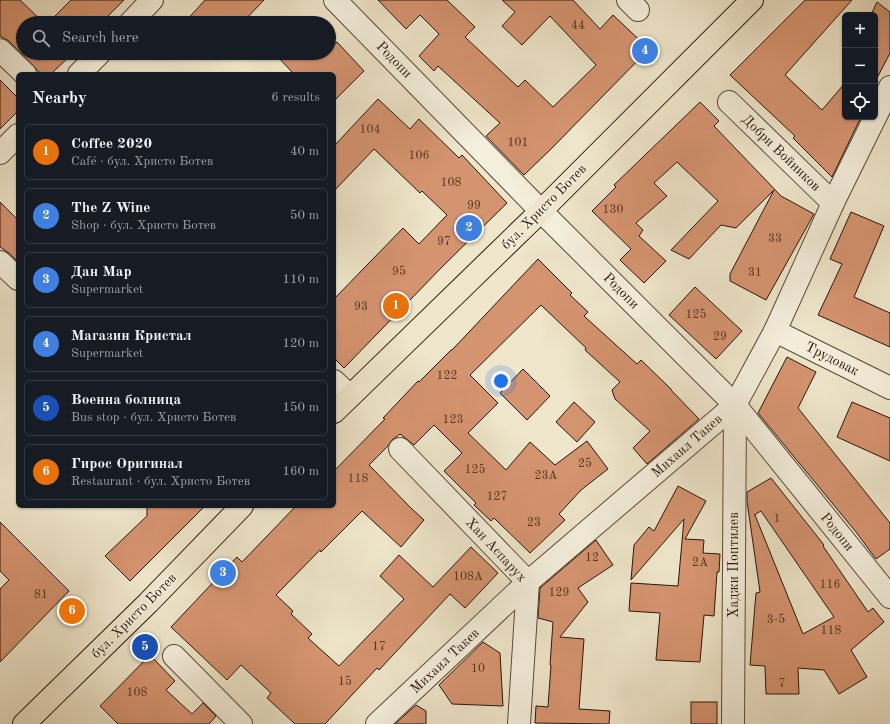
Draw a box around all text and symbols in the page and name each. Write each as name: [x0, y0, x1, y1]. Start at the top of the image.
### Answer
map controls: [842, 12, 878, 120]
button: +: [842, 12, 878, 48]
search box: [16, 16, 336, 60]
house number: 44: [571, 20, 585, 32]
icon: search: [30, 27, 52, 49]
text: Search here: [62, 31, 139, 46]
pin: 4: [632, 36, 658, 66]
street label: Родопи: [374, 39, 414, 81]
button: −: [842, 48, 878, 84]
button: locate: [842, 84, 878, 120]
text: Nearby: [32, 90, 87, 107]
text: 6 results: [271, 91, 320, 104]
street label: Добри Войников: [739, 112, 823, 194]
house number: 104: [360, 124, 380, 136]
text: Coffee 2020: [71, 137, 152, 152]
house number: 101: [508, 137, 528, 149]
text: 1: [42, 145, 50, 158]
text: 40 m: [290, 145, 319, 158]
house number: 106: [409, 150, 429, 162]
text: Café · бул. Христо Ботев: [71, 155, 213, 168]
street label: бул. Христо Ботев: [499, 162, 589, 252]
house number: 108: [441, 177, 461, 189]
house number: 99: [467, 200, 481, 212]
text: The Z Wine: [71, 201, 150, 216]
house number: 130: [603, 204, 623, 216]
text: 2: [42, 209, 50, 222]
text: 50 m: [290, 209, 319, 222]
pin: 2: [456, 213, 482, 243]
text: Shop · бул. Христо Ботев: [71, 219, 216, 232]
house number: 33: [768, 233, 782, 245]
house number: 97: [437, 236, 451, 248]
text: Дан Мар: [71, 265, 132, 280]
house number: 95: [392, 265, 406, 278]
house number: 31: [748, 267, 762, 279]
street label: Родопи: [600, 270, 642, 312]
text: 3: [42, 273, 50, 286]
text: 110 m: [282, 273, 319, 286]
text: Supermarket: [71, 283, 143, 296]
pin: 1: [383, 291, 409, 321]
house number: 93: [354, 301, 368, 313]
house number: 125: [686, 308, 706, 321]
text: Магазин Кристал: [71, 329, 192, 344]
house number: 29: [713, 331, 727, 343]
text: 4: [42, 337, 50, 350]
text: 120 m: [282, 337, 319, 350]
street label: Трудовак: [803, 340, 861, 378]
text: Supermarket: [71, 347, 143, 360]
house number: 122: [437, 370, 457, 382]
your location: [491, 371, 511, 391]
text: Военна болница: [71, 393, 181, 408]
text: 5: [42, 401, 50, 414]
text: 150 m: [282, 401, 319, 414]
text: Bus stop · бул. Христо Ботев: [71, 411, 236, 424]
street label: Михаил Такев: [649, 412, 725, 480]
house number: 123: [443, 414, 463, 426]
text: Гирос Оригинал: [71, 457, 183, 472]
house number: 25: [578, 457, 592, 470]
house number: 125: [465, 463, 485, 476]
text: 6: [42, 465, 50, 478]
text: 160 m: [282, 465, 319, 478]
house number: 23А: [534, 470, 558, 482]
house number: 118: [348, 473, 368, 485]
text: Restaurant · бул. Христо Ботев: [71, 475, 250, 488]
house number: 127: [487, 491, 507, 503]
street label: Родопи: [818, 510, 856, 554]
street label: Хаджи Поптилев: [727, 512, 741, 618]
house number: 1: [774, 513, 780, 525]
street label: Хан Аспарух: [463, 515, 529, 585]
house number: 23: [527, 517, 541, 529]
house number: 12: [585, 552, 599, 564]
house number: 2А: [692, 557, 708, 569]
pin: 3: [210, 558, 236, 588]
street label: бул. Христо Ботев: [89, 571, 179, 661]
house number: 108А: [453, 571, 483, 583]
house number: 116: [820, 579, 840, 591]
house number: 129: [549, 587, 569, 599]
house number: 81: [34, 589, 48, 601]
pin: 6: [59, 596, 85, 626]
house number: 3-5: [767, 613, 785, 626]
house number: 118: [821, 625, 841, 637]
street label: Михаил Такев: [408, 626, 482, 696]
pin: 5: [132, 632, 158, 662]
house number: 17: [372, 641, 386, 653]
house number: 10: [471, 663, 485, 675]
house number: 15: [338, 675, 352, 688]
house number: 7: [779, 678, 785, 690]
house number: 108: [127, 687, 147, 699]

